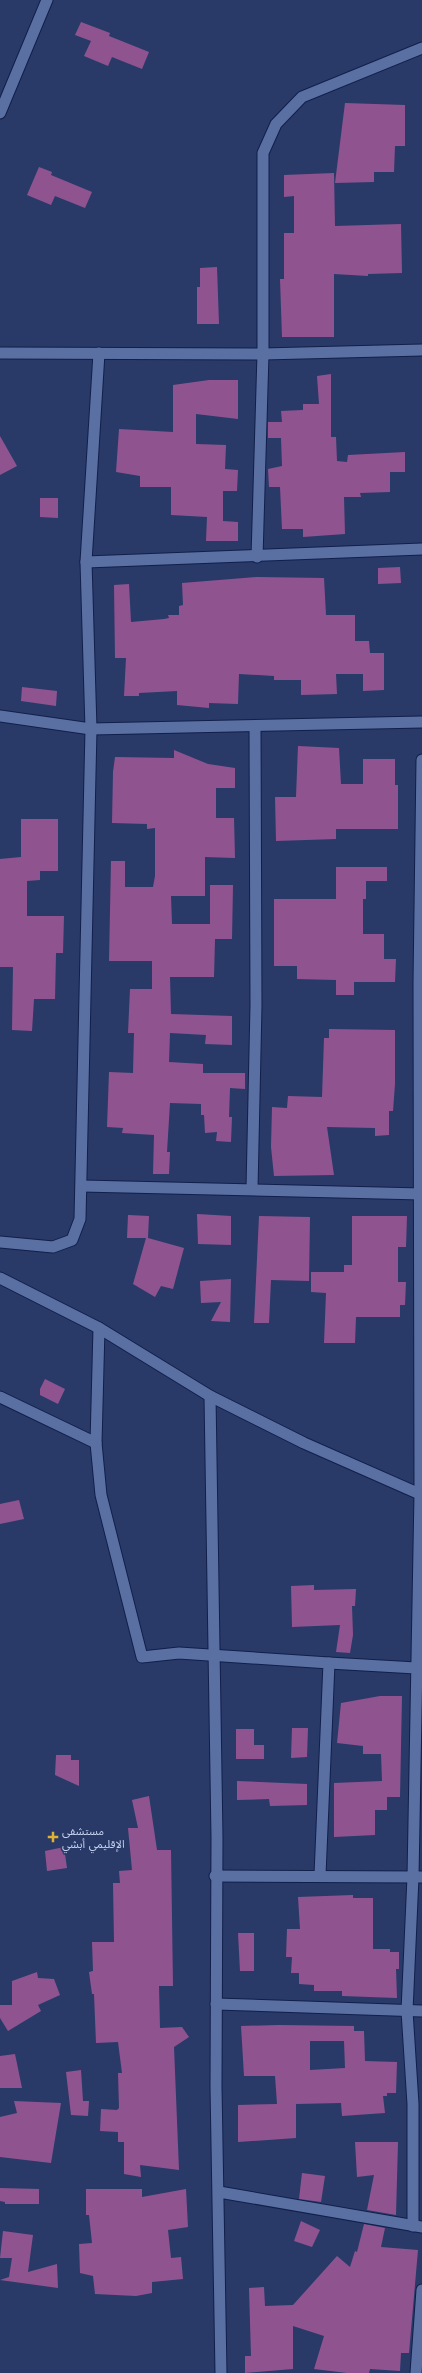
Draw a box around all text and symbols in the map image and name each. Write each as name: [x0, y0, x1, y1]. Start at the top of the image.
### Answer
place label: مستشفى الإقليمي أبشي: [62, 1825, 125, 1854]
marker: مستشفى الإقليمي أبشي: [47, 1831, 59, 1843]

